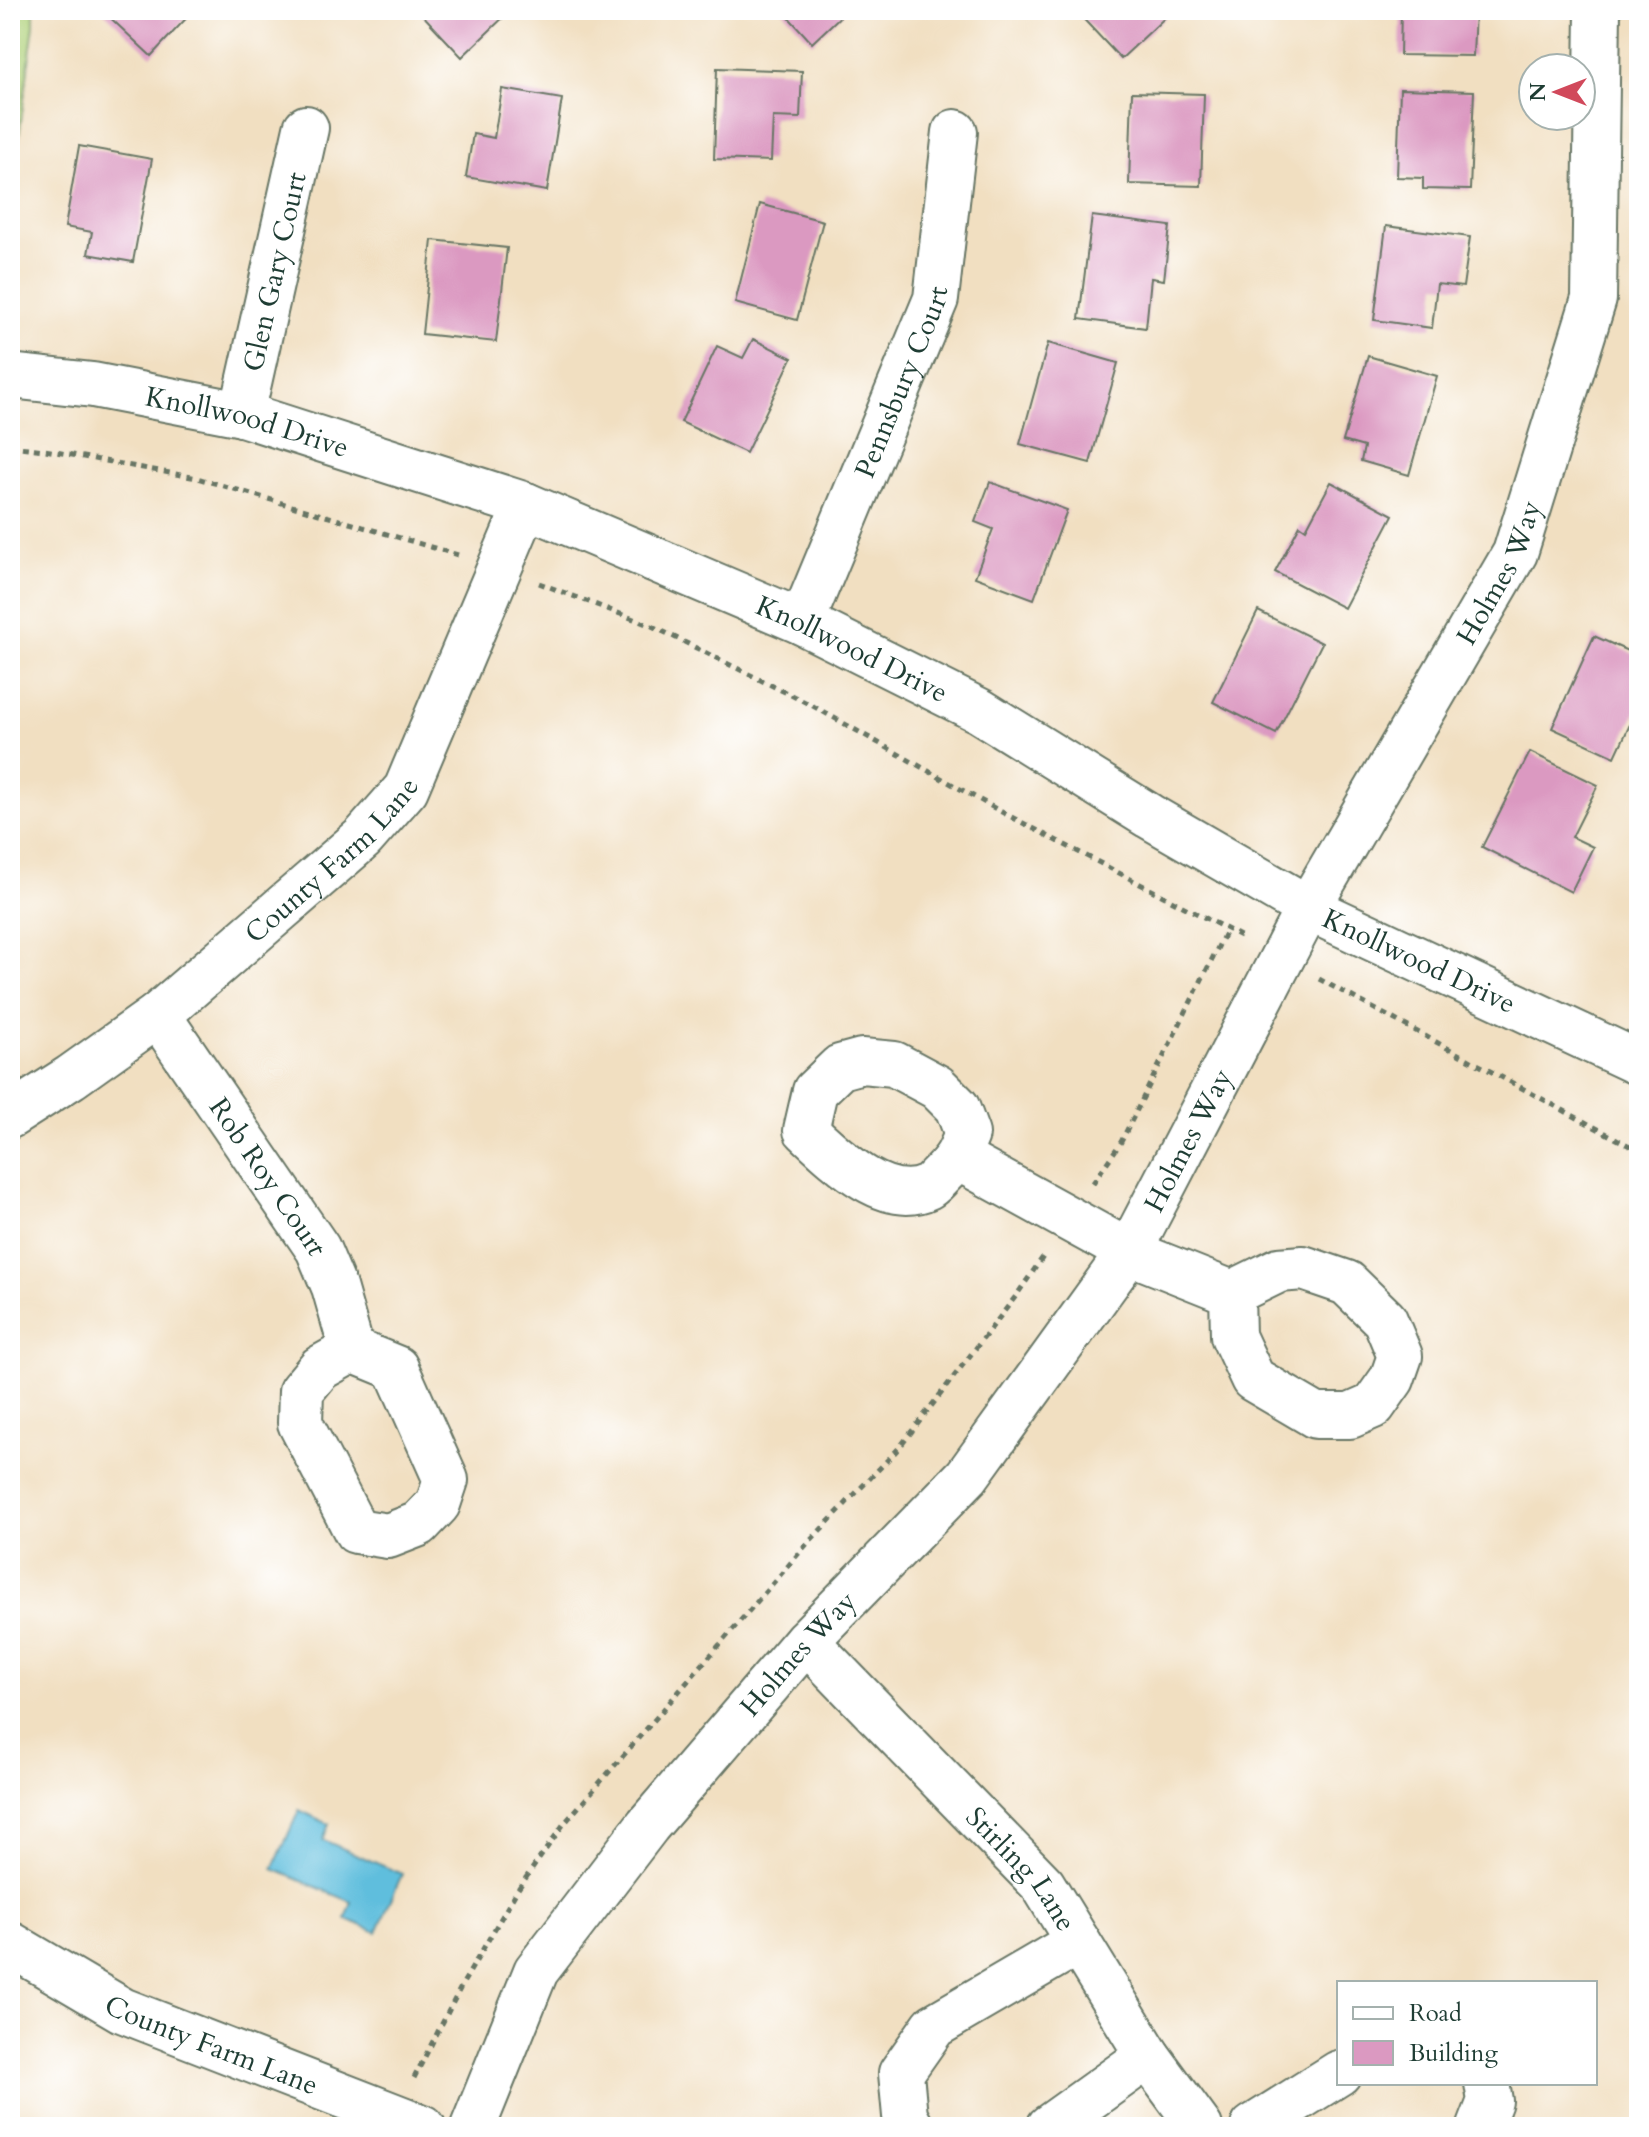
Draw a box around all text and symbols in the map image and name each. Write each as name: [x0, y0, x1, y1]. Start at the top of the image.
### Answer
north arrow: [1517, 52, 1597, 132]
text: N: [1523, 82, 1553, 102]
street label: Glen Gary Court: [234, 168, 316, 375]
street label: Pennsbury Court: [846, 284, 957, 484]
street label: Knollwood Drive: [142, 378, 353, 467]
street label: Holmes Way: [1448, 496, 1550, 652]
street label: Knollwood Drive: [750, 587, 954, 712]
street label: County Farm Lane: [237, 773, 428, 952]
street label: Knollwood Drive: [1316, 900, 1522, 1023]
street label: Holmes Way: [1135, 1062, 1241, 1219]
street label: Rob Roy Court: [200, 1090, 337, 1262]
street label: Holmes Way: [732, 1583, 865, 1725]
street label: Stirling Lane: [957, 1799, 1085, 1938]
legend: [1337, 1981, 1597, 2085]
street label: County Farm Lane: [97, 1986, 323, 2104]
text: Road: [1409, 1997, 1462, 2030]
text: Building: [1409, 2037, 1499, 2070]

